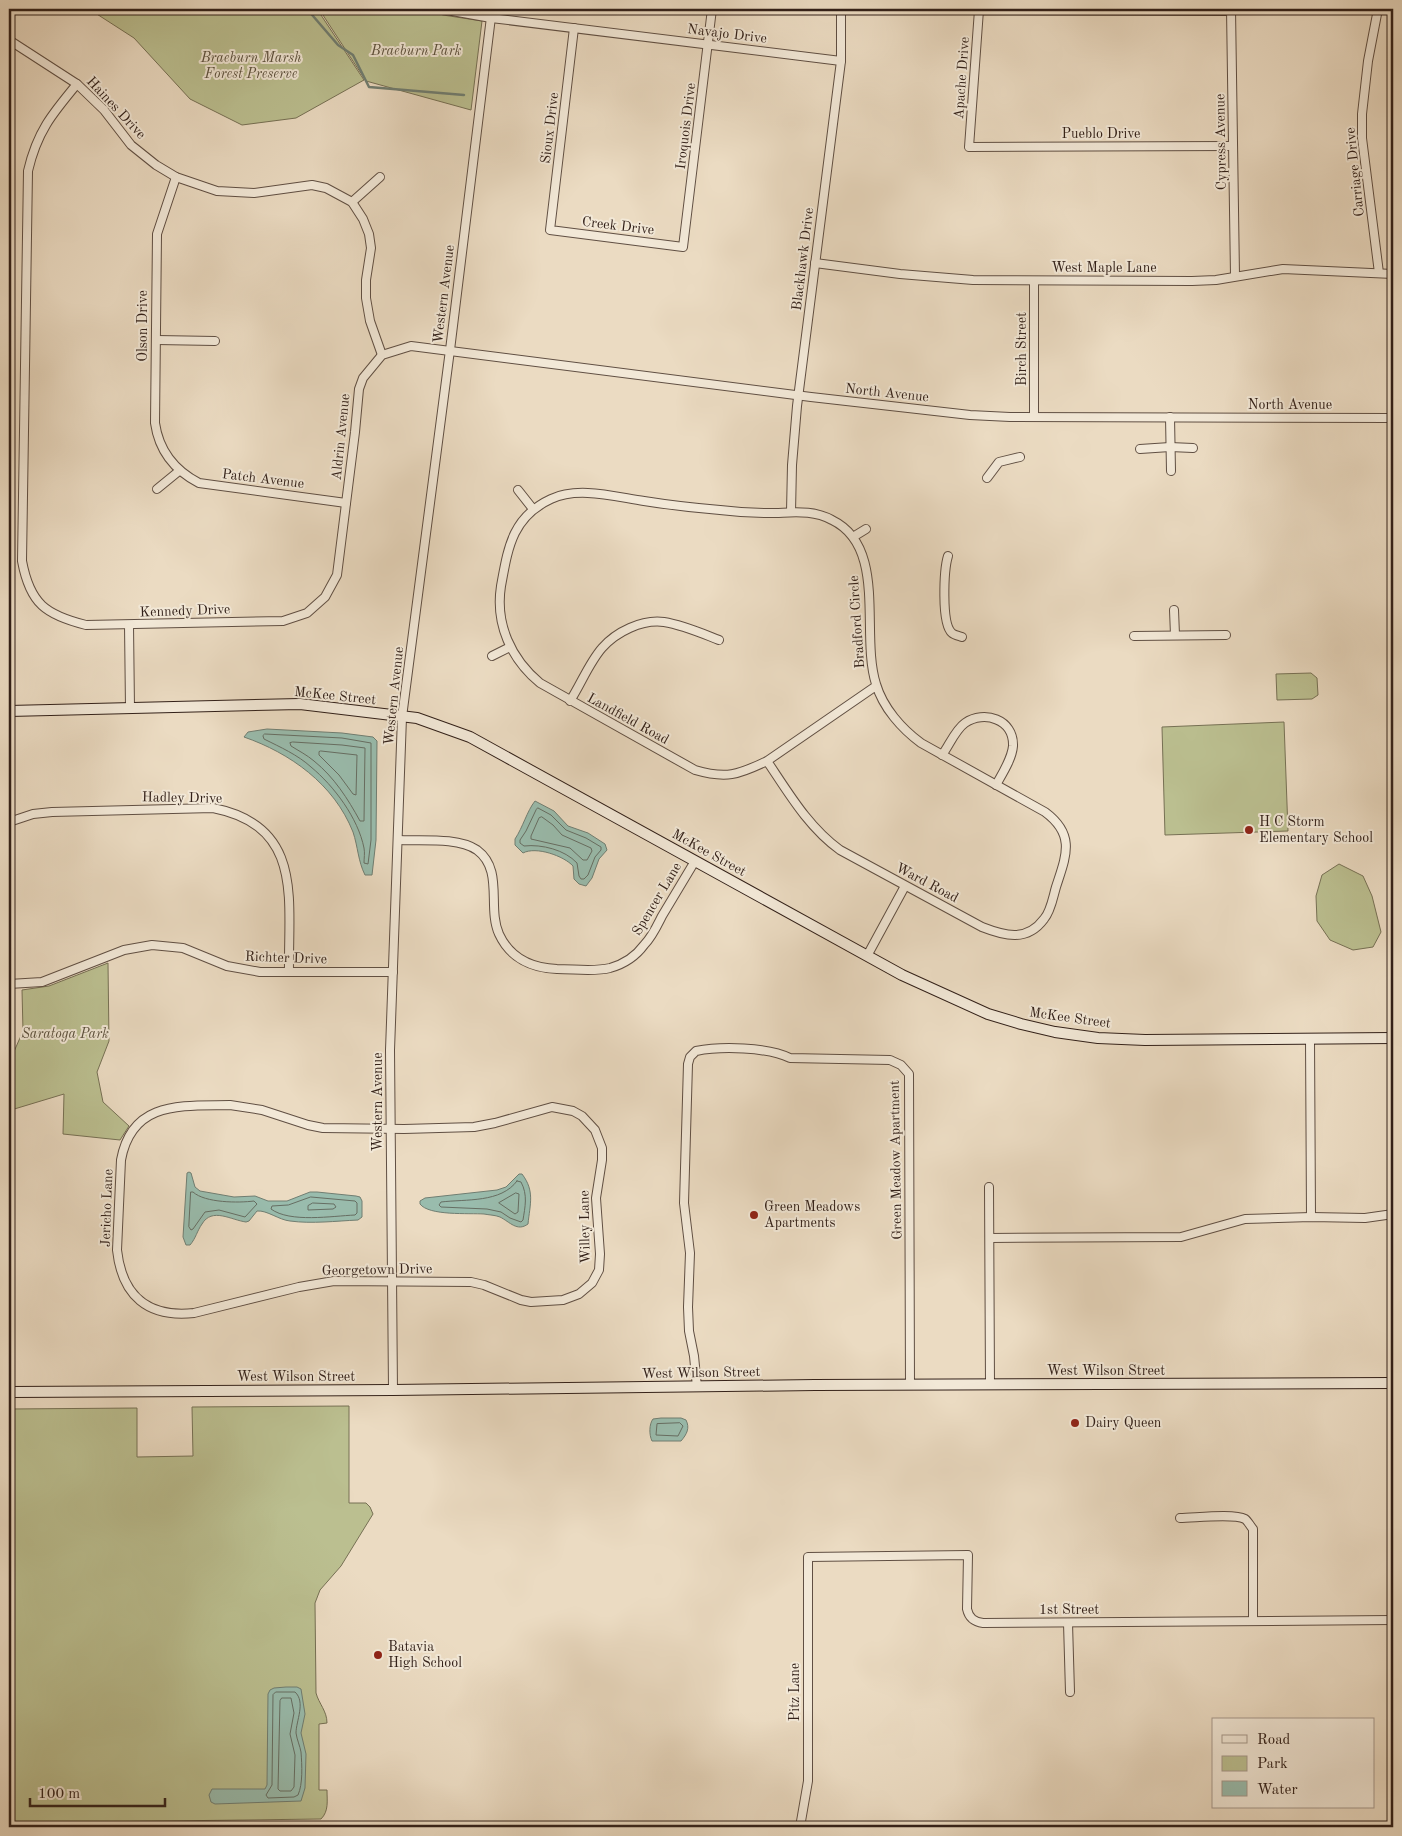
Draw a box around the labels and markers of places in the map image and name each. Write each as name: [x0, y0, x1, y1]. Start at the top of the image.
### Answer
place label: H C Storm Elementary School: [1259, 815, 1373, 845]
marker: H C Storm Elementary School: [1243, 824, 1255, 836]
place label: Green Meadows Apartments: [764, 1200, 860, 1230]
marker: Green Meadows Apartments: [748, 1209, 760, 1221]
place label: Dairy Queen: [1085, 1416, 1162, 1430]
marker: Dairy Queen: [1069, 1417, 1081, 1429]
place label: Batavia High School: [388, 1640, 462, 1670]
marker: Batavia High School: [372, 1649, 384, 1661]

